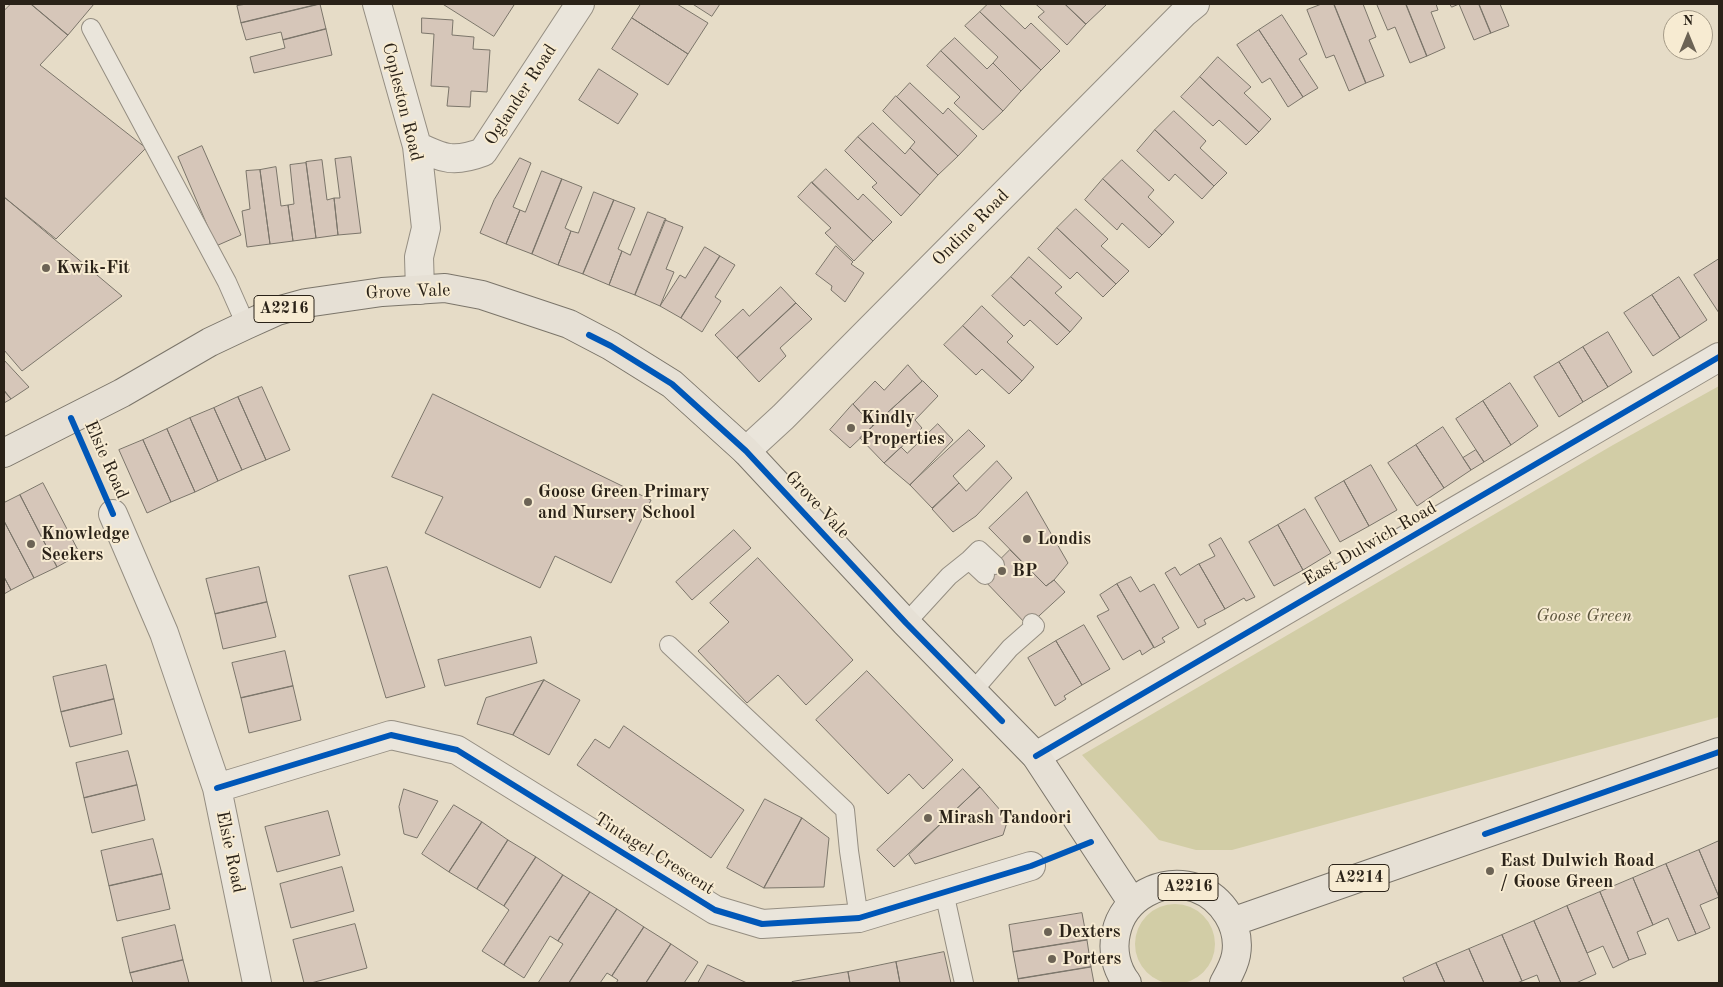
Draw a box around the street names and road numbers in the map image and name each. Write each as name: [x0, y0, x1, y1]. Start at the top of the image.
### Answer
street label: Oglander Road: [480, 40, 562, 150]
street label: Copleston Road: [377, 41, 427, 163]
street label: Ondine Road: [928, 185, 1014, 271]
street label: Grove Vale: [365, 280, 451, 304]
road number: A2216: [254, 296, 314, 322]
street label: Elsie Road: [79, 418, 133, 502]
street label: Grove Vale: [780, 467, 854, 543]
street label: East Dulwich Road: [1299, 497, 1441, 591]
street label: Tintagel Crescent: [590, 808, 718, 900]
street label: Elsie Road: [211, 809, 249, 895]
road number: A2214: [1329, 864, 1389, 891]
road number: A2216: [1158, 874, 1218, 900]

